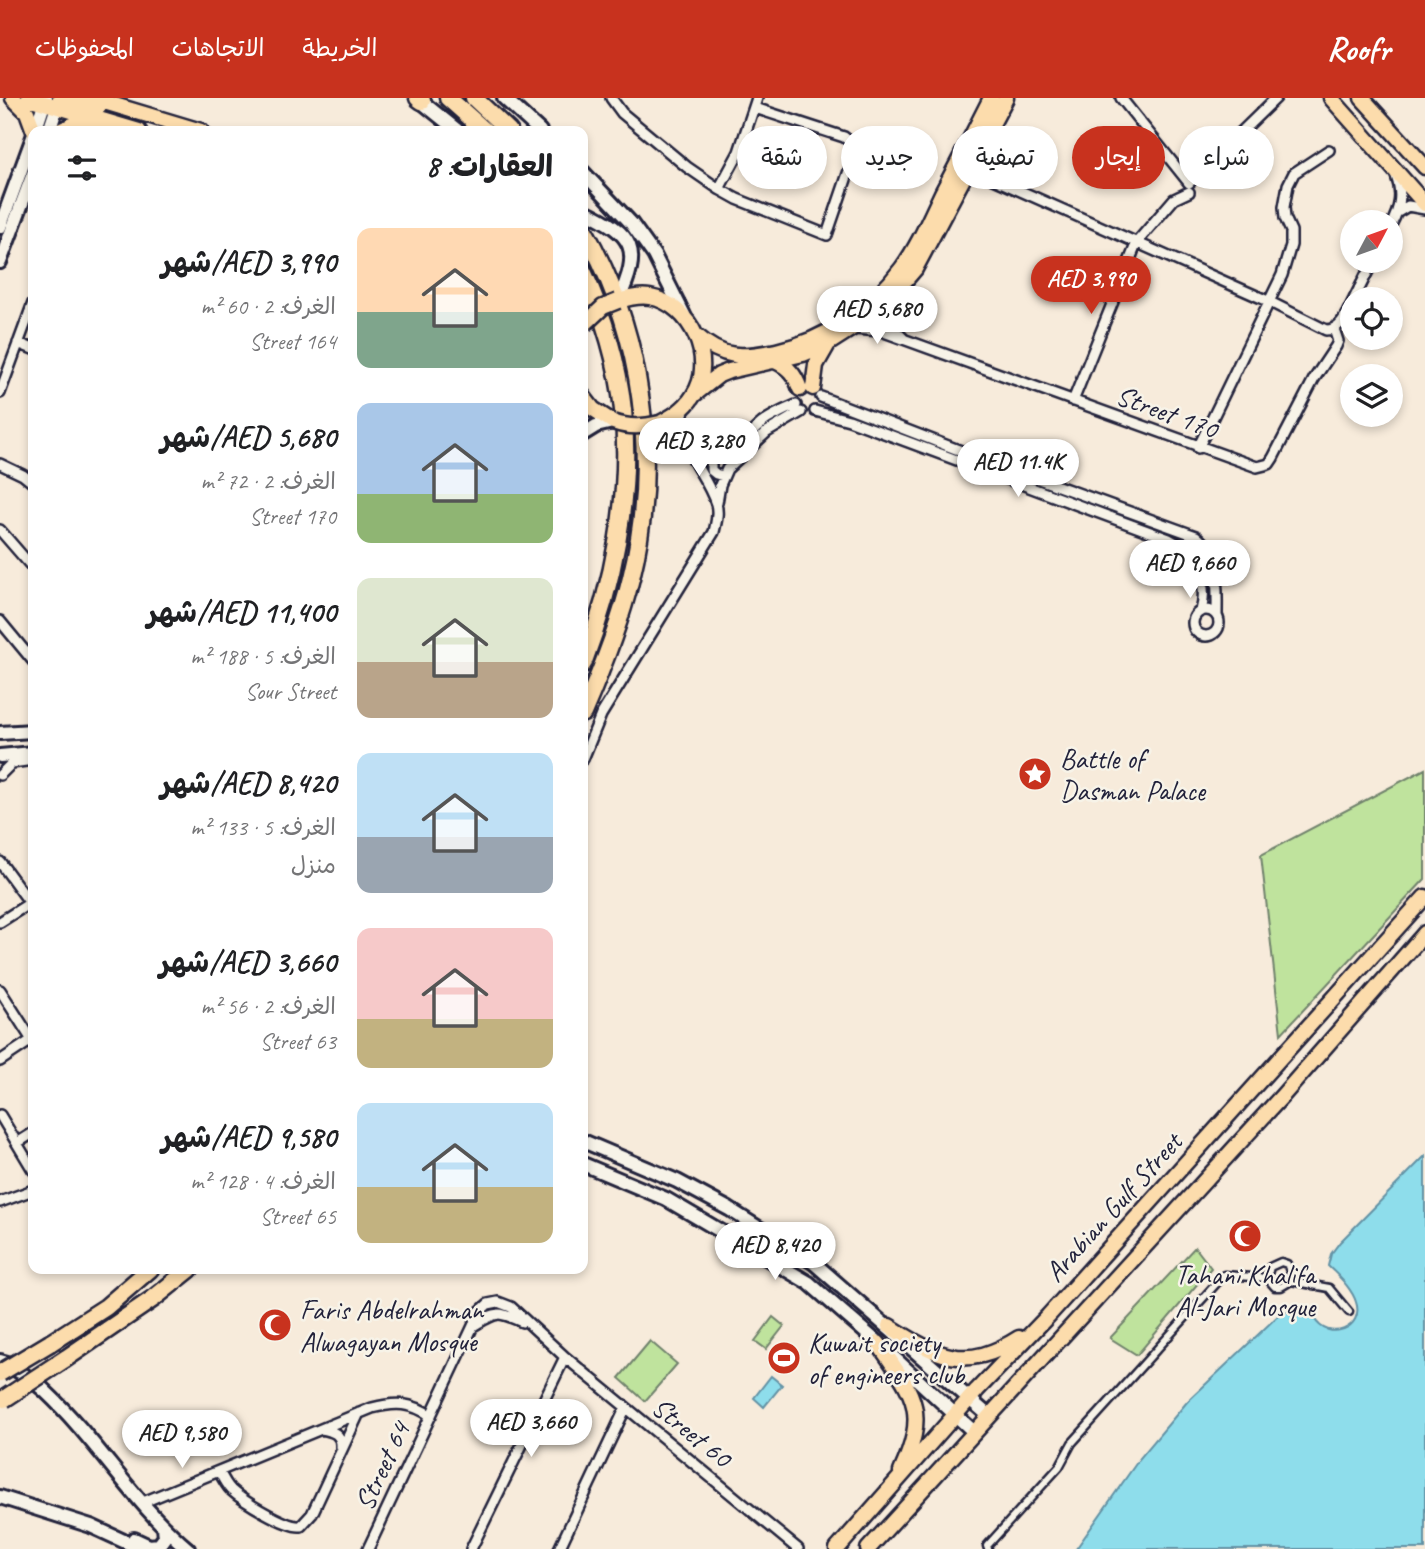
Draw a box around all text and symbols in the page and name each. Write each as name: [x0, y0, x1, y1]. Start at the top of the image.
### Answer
text: Roofr: [1327, 28, 1390, 70]
text: المحفوظات: [35, 33, 134, 63]
text: الاتجاهات: [172, 33, 265, 63]
text: الخريطة: [303, 33, 377, 63]
chip: شقة: [737, 126, 827, 189]
chip: جديد: [841, 126, 938, 189]
chip: تصفية: [952, 126, 1058, 189]
chip: إيجار: [1072, 126, 1165, 189]
chip: شراء: [1179, 126, 1274, 189]
text: العقارات: 8: [426, 147, 553, 185]
icon: filters: [63, 149, 101, 187]
north arrow: [1340, 210, 1404, 273]
map controls: [1340, 210, 1403, 427]
text: AED 3,990/شهر: [161, 243, 336, 281]
icon: home: [413, 256, 497, 340]
pin: AED 3,990: [1011, 256, 1171, 316]
text: AED 3,990: [1047, 264, 1135, 293]
pin: AED 5,680: [797, 286, 957, 346]
button: locate: [1340, 287, 1403, 350]
text: الغرف: 2 · 60 m²: [201, 292, 336, 321]
text: AED 5,680: [833, 294, 921, 323]
text: Street 164: [249, 327, 336, 356]
button: layers: [1340, 364, 1403, 427]
street label: Street 170: [1111, 378, 1225, 447]
text: AED 5,680/شهر: [160, 418, 336, 456]
pin: AED 3,280: [619, 418, 779, 478]
text: AED 3,280: [655, 426, 743, 455]
icon: home: [413, 431, 497, 515]
pin: AED 11.4K: [938, 440, 1098, 499]
text: AED 11.4K: [973, 447, 1063, 476]
text: الغرف: 2 · 72 m²: [201, 467, 336, 496]
text: Street 170: [249, 502, 336, 531]
pin: AED 9,660: [1110, 540, 1270, 600]
text: AED 9,660: [1145, 548, 1235, 577]
text: AED 11,400/شهر: [147, 593, 336, 631]
icon: home: [413, 606, 497, 690]
text: الغرف: 5 · 188 m²: [190, 642, 336, 671]
text: Sour Street: [245, 677, 336, 706]
place label: Battle of Dasman Palace: [1060, 741, 1207, 808]
place icon: Battle of Dasman Palace: [1016, 755, 1054, 793]
text: AED 8,420/شهر: [161, 764, 336, 802]
icon: home: [413, 781, 497, 865]
text: الغرف: 5 · 133 m²: [190, 813, 336, 842]
text: منزل: [291, 851, 336, 880]
text: AED 3,660/شهر: [159, 943, 336, 981]
icon: home: [413, 956, 497, 1040]
text: الغرف: 2 · 56 m²: [201, 992, 336, 1021]
text: Street 63: [260, 1027, 336, 1056]
text: AED 9,580/شهر: [161, 1118, 336, 1156]
street label: Arabian Gulf Street: [1037, 1123, 1191, 1289]
icon: home: [413, 1131, 497, 1215]
text: الغرف: 4 · 128 m²: [190, 1167, 336, 1196]
text: Street 65: [260, 1202, 336, 1231]
mosque icon: Tahani Khalifa Al-Jari Mosque: [1226, 1217, 1264, 1255]
pin: AED 8,420: [695, 1222, 855, 1282]
text: AED 8,420: [731, 1230, 819, 1259]
place label: Tahani Khalifa Al-Jari Mosque: [1175, 1257, 1317, 1324]
place label: Faris Abdelrahman Alwagayan Mosque: [300, 1292, 484, 1359]
mosque icon: Faris Abdelrahman Alwagayan Mosque: [256, 1306, 294, 1344]
place label: Kuwait society of engineers club: [808, 1325, 966, 1392]
sports icon: Kuwait society of engineers club: [765, 1339, 803, 1377]
street label: Street 60: [645, 1389, 741, 1476]
pin: AED 3,660: [451, 1400, 611, 1459]
text: AED 3,660: [486, 1407, 576, 1436]
pin: AED 9,580: [102, 1410, 262, 1470]
street label: Street 64: [346, 1414, 419, 1516]
text: AED 9,580: [138, 1418, 226, 1447]

